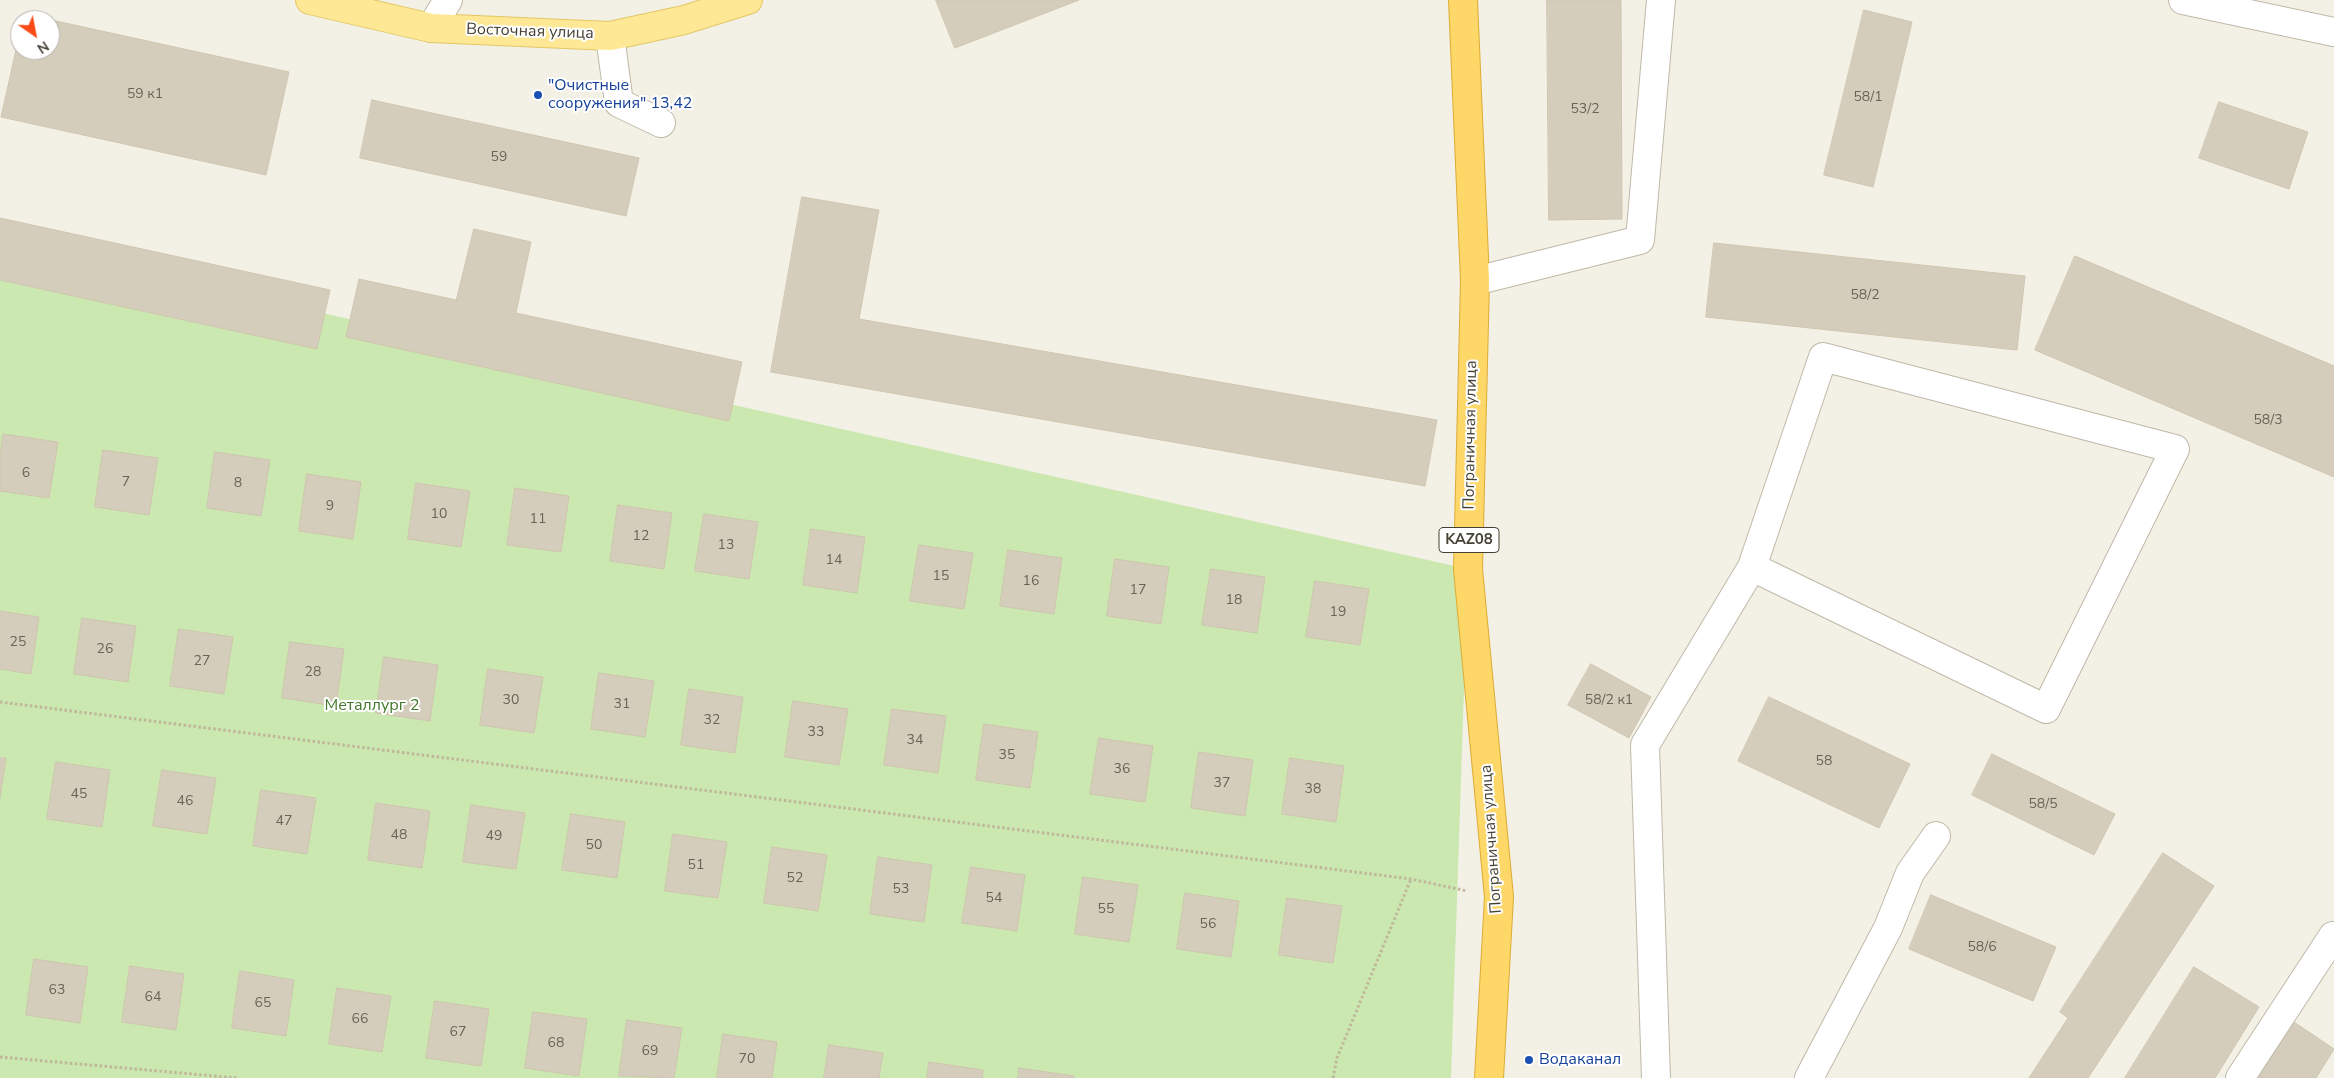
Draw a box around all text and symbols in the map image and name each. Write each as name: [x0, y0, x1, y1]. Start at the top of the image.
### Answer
north arrow: [10, 10, 60, 60]
street label: Восточная улица: [466, 20, 594, 44]
text: N: [33, 36, 52, 58]
place label: "Очистные сооружения" 13,42: [548, 76, 692, 114]
house number: 59 к1: [127, 87, 163, 103]
marker: "Очистные сооружения" 13,42: [532, 89, 544, 101]
house number: 58/1: [1853, 90, 1883, 106]
house number: 53/2: [1570, 102, 1600, 118]
house number: 59: [491, 150, 507, 166]
house number: 58/2: [1850, 288, 1880, 304]
street label: Пограничная улица: [1460, 360, 1482, 510]
house number: 58/3: [2253, 413, 2283, 429]
house number: 6: [22, 466, 30, 482]
house number: 7: [122, 475, 130, 491]
house number: 8: [234, 476, 242, 492]
house number: 9: [326, 499, 334, 515]
house number: 10: [431, 507, 447, 523]
house number: 11: [530, 512, 546, 528]
road number: KAZ08: [1439, 528, 1499, 552]
house number: 12: [633, 529, 649, 545]
house number: 13: [718, 538, 734, 554]
house number: 14: [826, 553, 842, 569]
house number: 15: [933, 569, 949, 585]
house number: 16: [1023, 574, 1039, 590]
house number: 17: [1130, 583, 1146, 599]
house number: 18: [1226, 593, 1242, 609]
house number: 19: [1330, 605, 1346, 621]
house number: 25: [10, 635, 26, 651]
house number: 26: [97, 642, 113, 658]
house number: 27: [194, 654, 210, 670]
house number: 28: [305, 665, 321, 681]
house number: 30: [503, 693, 519, 709]
house number: 58/2 к1: [1585, 693, 1633, 709]
park label: Металлург 2: [325, 696, 419, 716]
house number: 31: [614, 697, 630, 713]
house number: 32: [704, 713, 720, 729]
house number: 33: [808, 725, 824, 741]
house number: 34: [907, 733, 923, 749]
house number: 35: [999, 748, 1015, 764]
house number: 58: [1816, 754, 1832, 770]
house number: 36: [1114, 762, 1130, 778]
street label: Пограничная улица: [1477, 764, 1507, 914]
house number: 37: [1214, 776, 1230, 792]
house number: 38: [1305, 782, 1321, 798]
house number: 45: [71, 787, 87, 803]
house number: 46: [177, 794, 193, 810]
house number: 58/5: [2028, 797, 2058, 813]
house number: 47: [276, 814, 292, 830]
house number: 48: [391, 828, 407, 844]
house number: 49: [486, 829, 502, 845]
house number: 50: [586, 838, 602, 854]
house number: 51: [688, 858, 704, 874]
house number: 52: [787, 871, 803, 887]
house number: 53: [893, 882, 909, 898]
house number: 54: [986, 891, 1002, 907]
house number: 55: [1098, 902, 1114, 918]
house number: 56: [1200, 917, 1216, 933]
house number: 58/6: [1967, 940, 1997, 956]
house number: 63: [49, 983, 65, 999]
house number: 64: [145, 990, 161, 1006]
house number: 65: [255, 996, 271, 1012]
house number: 66: [352, 1012, 368, 1028]
house number: 67: [450, 1025, 466, 1041]
house number: 68: [548, 1036, 564, 1052]
house number: 69: [642, 1044, 658, 1060]
place label: Водаканал: [1539, 1050, 1621, 1070]
house number: 70: [739, 1052, 755, 1068]
marker: Водаканал: [1523, 1054, 1535, 1066]

